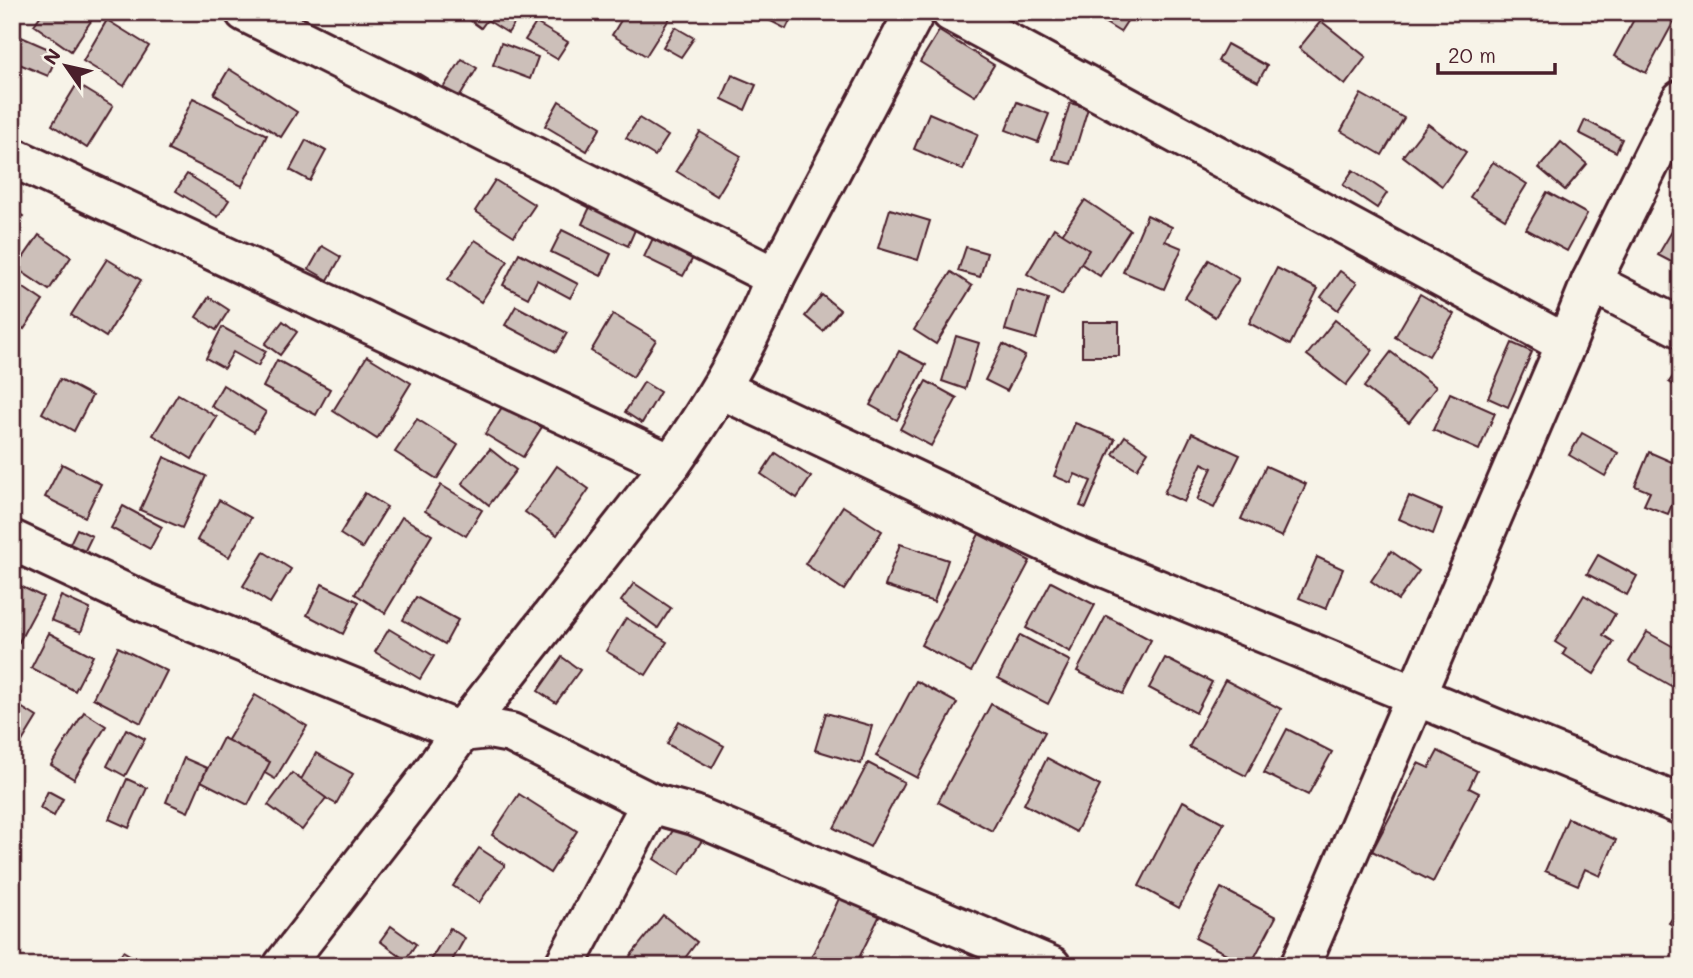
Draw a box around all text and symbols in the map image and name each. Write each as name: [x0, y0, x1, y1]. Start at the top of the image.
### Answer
north arrow: [32, 32, 102, 102]
scale bar: [1438, 32, 1555, 76]
text: 20 m: [1448, 41, 1496, 68]
text: N: [37, 43, 66, 69]

